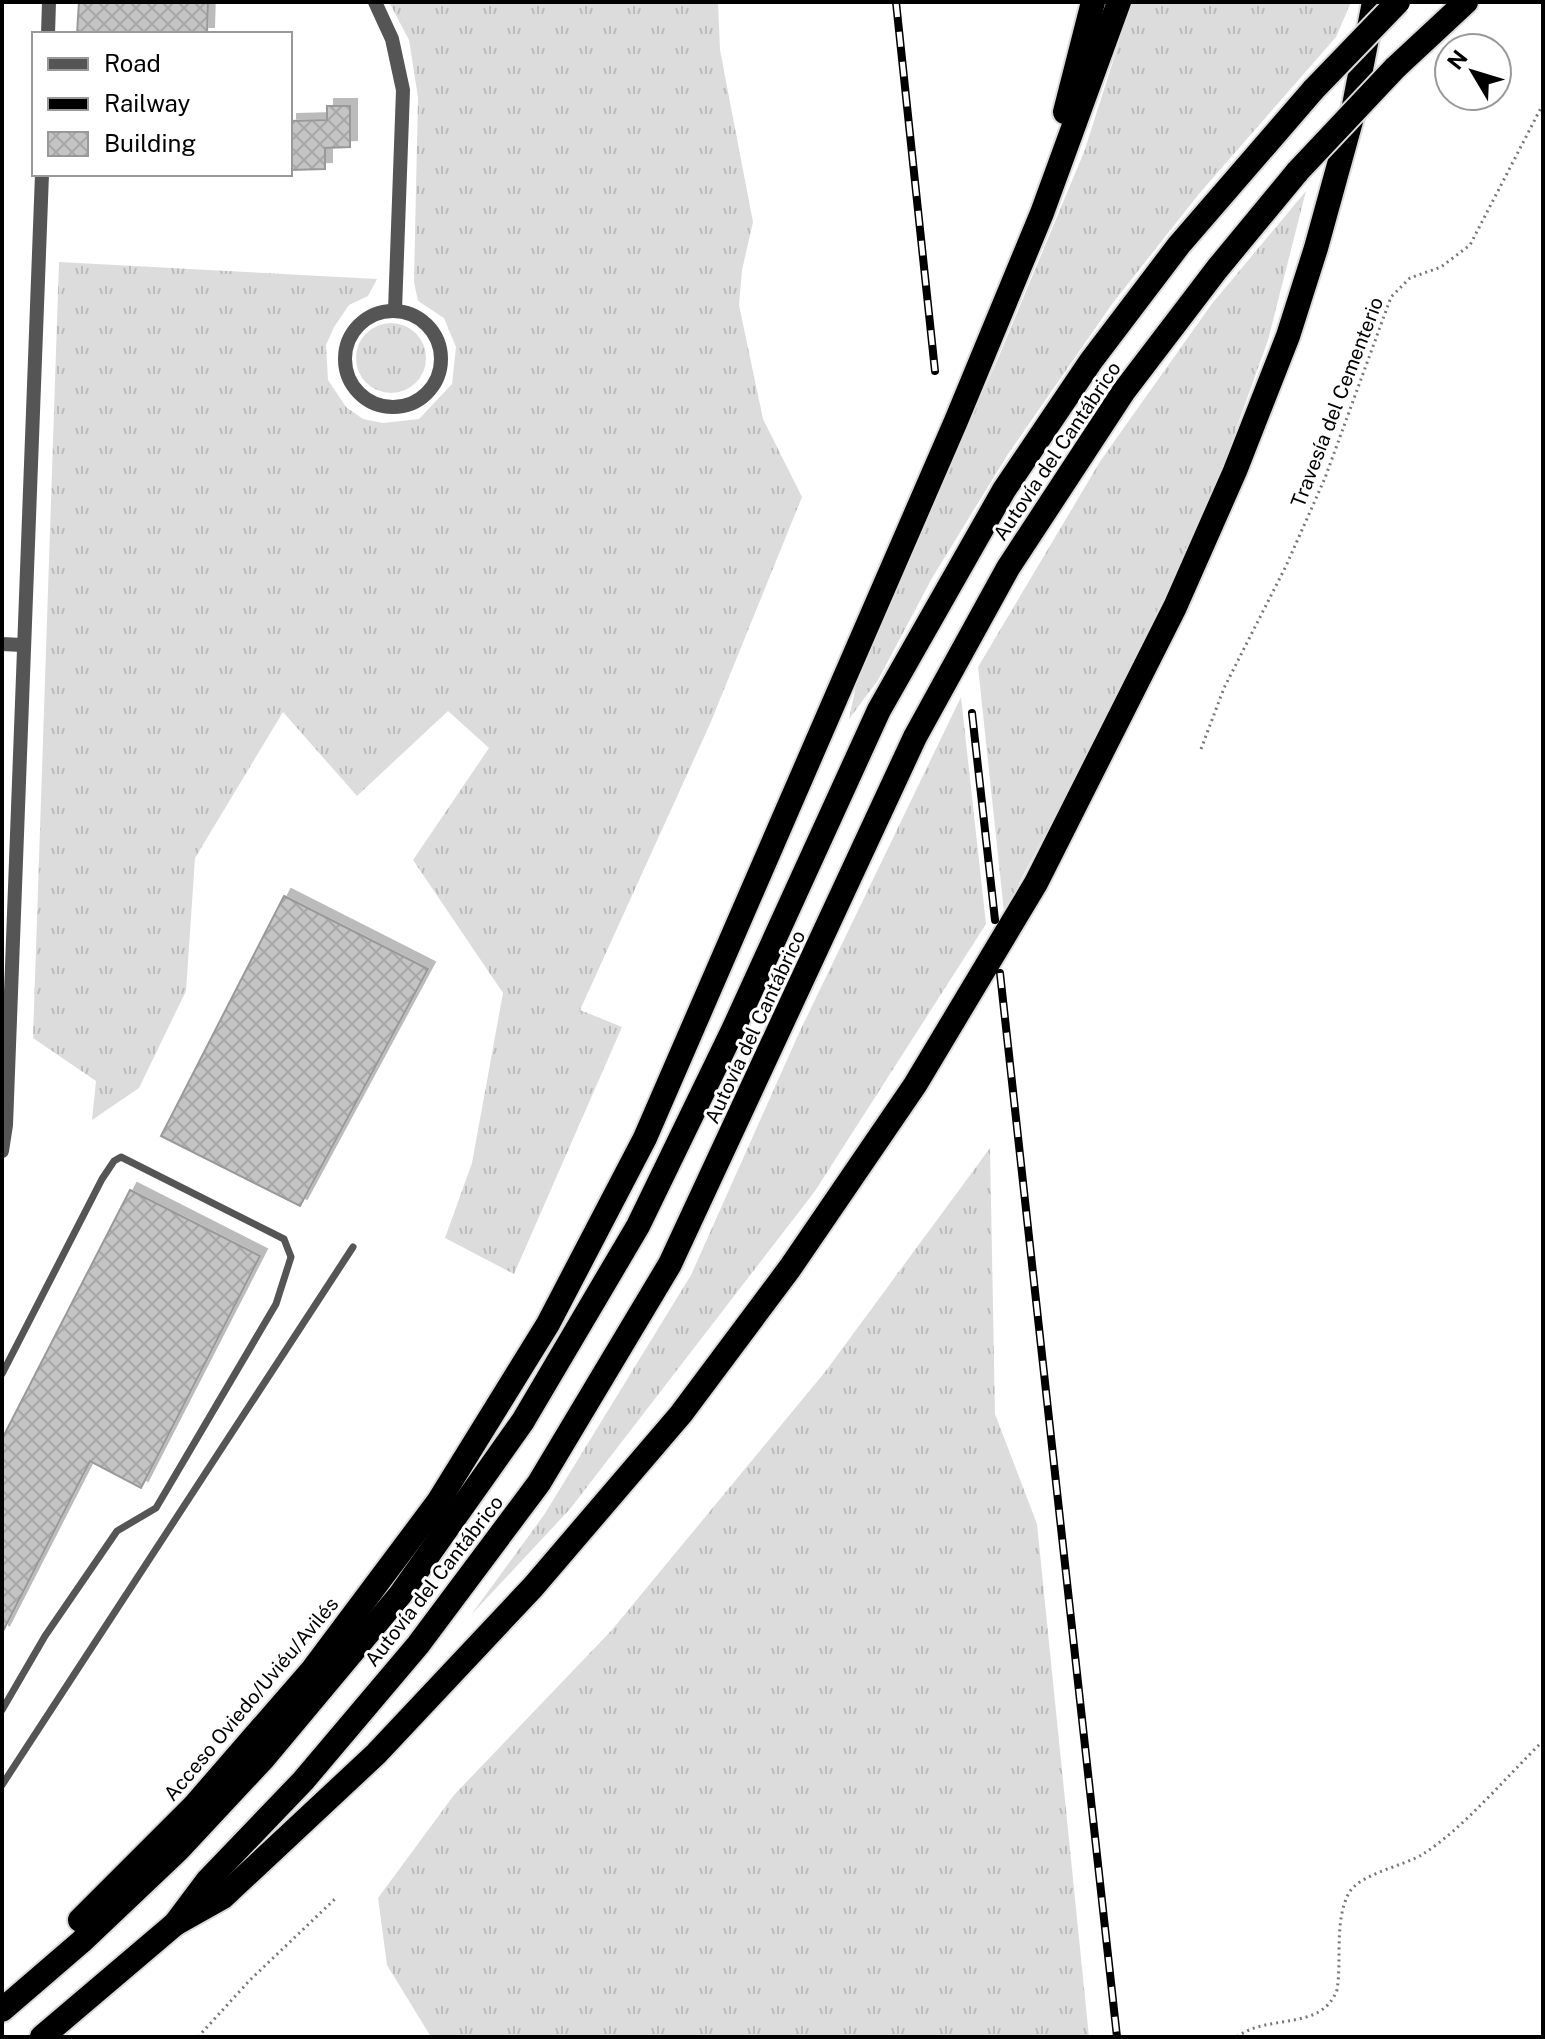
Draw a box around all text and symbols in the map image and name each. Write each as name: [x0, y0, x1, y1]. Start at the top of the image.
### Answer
legend: [32, 32, 292, 176]
north arrow: [1433, 32, 1513, 112]
text: N: [1442, 45, 1473, 74]
text: Road: [104, 49, 161, 77]
text: Railway: [104, 89, 190, 117]
text: Building: [104, 129, 196, 157]
street label: Travesía del Cementerio: [1286, 294, 1388, 510]
street label: Autovía del Cantábrico: [988, 357, 1126, 545]
street label: Autovía del Cantábrico: [700, 927, 810, 1127]
street label: Autovía del Cantábrico: [360, 1491, 508, 1671]
street label: Acceso Oviedo/Uviéu/Avilés: [159, 1592, 343, 1806]

